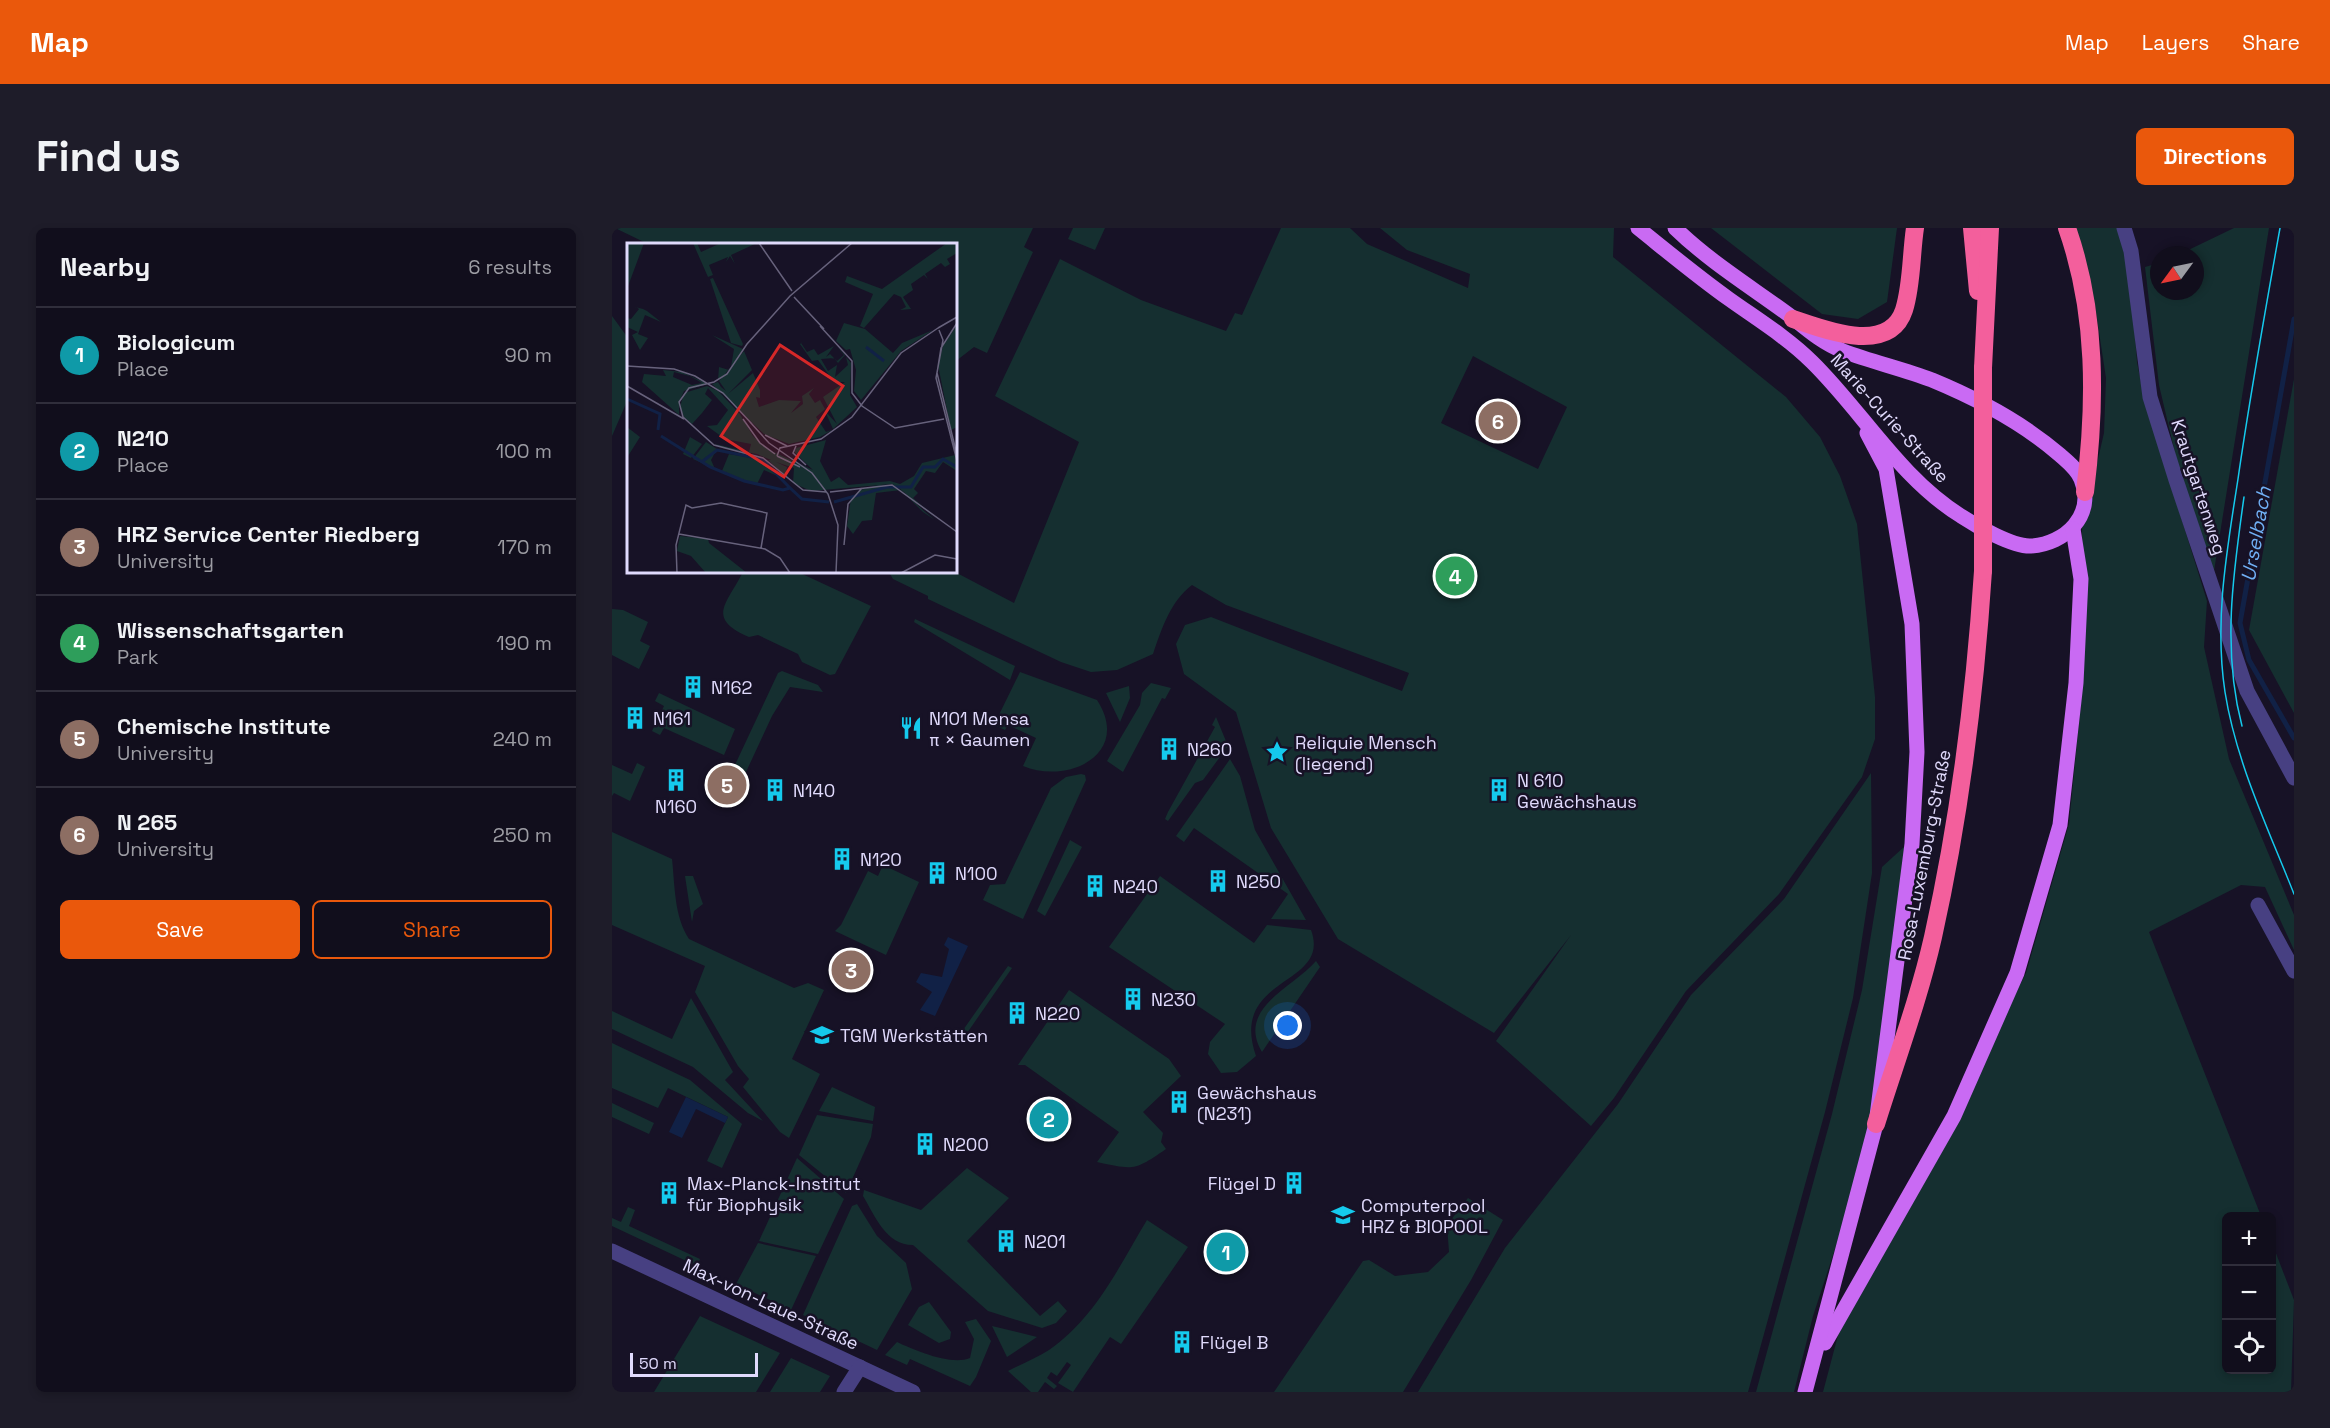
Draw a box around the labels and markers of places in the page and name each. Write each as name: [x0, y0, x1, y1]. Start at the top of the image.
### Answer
pin: 6: [1478, 398, 1518, 444]
pin: 4: [1436, 554, 1474, 598]
building icon: N162: [680, 674, 706, 700]
place label: N162: [711, 676, 752, 699]
building icon: N161: [622, 705, 648, 731]
place label: N161: [653, 707, 691, 730]
place label: N101 Mensa π × Gaumen: [929, 707, 1030, 751]
restaurant icon: N101 Mensa π × Gaumen: [898, 715, 924, 741]
place label: Reliquie Mensch (liegend): [1295, 731, 1437, 775]
building icon: N260: [1156, 736, 1182, 762]
place label: N260: [1187, 738, 1232, 761]
place icon: Reliquie Mensch (liegend): [1264, 739, 1290, 765]
pin: 5: [708, 762, 746, 808]
building icon: N160: [663, 767, 689, 793]
place label: N 610 Gewächshaus: [1517, 769, 1637, 813]
building icon: N140: [762, 777, 788, 803]
building icon: N 610 Gewächshaus: [1486, 777, 1512, 803]
place label: N140: [793, 779, 835, 802]
place label: N160: [655, 795, 697, 818]
building icon: N120: [829, 846, 855, 872]
place label: N120: [860, 848, 902, 871]
building icon: N100: [924, 860, 950, 886]
place label: N100: [955, 862, 998, 885]
building icon: N250: [1205, 868, 1231, 894]
place label: N250: [1236, 870, 1281, 893]
building icon: N240: [1082, 873, 1108, 899]
place label: N240: [1113, 875, 1158, 898]
pin: 3: [832, 948, 870, 992]
building icon: N230: [1120, 986, 1146, 1012]
place label: N230: [1151, 988, 1196, 1011]
building icon: N220: [1004, 1000, 1030, 1026]
place label: N220: [1035, 1002, 1080, 1025]
school or university icon: TGM Werkstätten: [809, 1022, 835, 1048]
place label: TGM Werkstätten: [840, 1024, 988, 1047]
place label: Gewächshaus (N231): [1197, 1081, 1317, 1125]
building icon: Gewächshaus (N231): [1166, 1089, 1192, 1115]
pin: 2: [1030, 1096, 1068, 1142]
building icon: N200: [912, 1131, 938, 1157]
place label: N200: [943, 1133, 989, 1156]
building icon: Flügel D: [1281, 1170, 1307, 1196]
place label: Max-Planck-Institut für Biophysik: [687, 1172, 861, 1216]
place label: Flügel D: [1208, 1172, 1276, 1195]
building icon: Max-Planck-Institut für Biophysik: [656, 1180, 682, 1206]
place label: Computerpool HRZ & BIOPOOL: [1361, 1194, 1488, 1238]
school or university icon: Computerpool HRZ & BIOPOOL: [1330, 1202, 1356, 1228]
building icon: N201: [993, 1228, 1019, 1254]
place label: N201: [1024, 1230, 1066, 1253]
pin: 1: [1206, 1230, 1246, 1274]
building icon: Flügel B: [1169, 1329, 1195, 1355]
place label: Flügel B: [1200, 1331, 1268, 1354]

